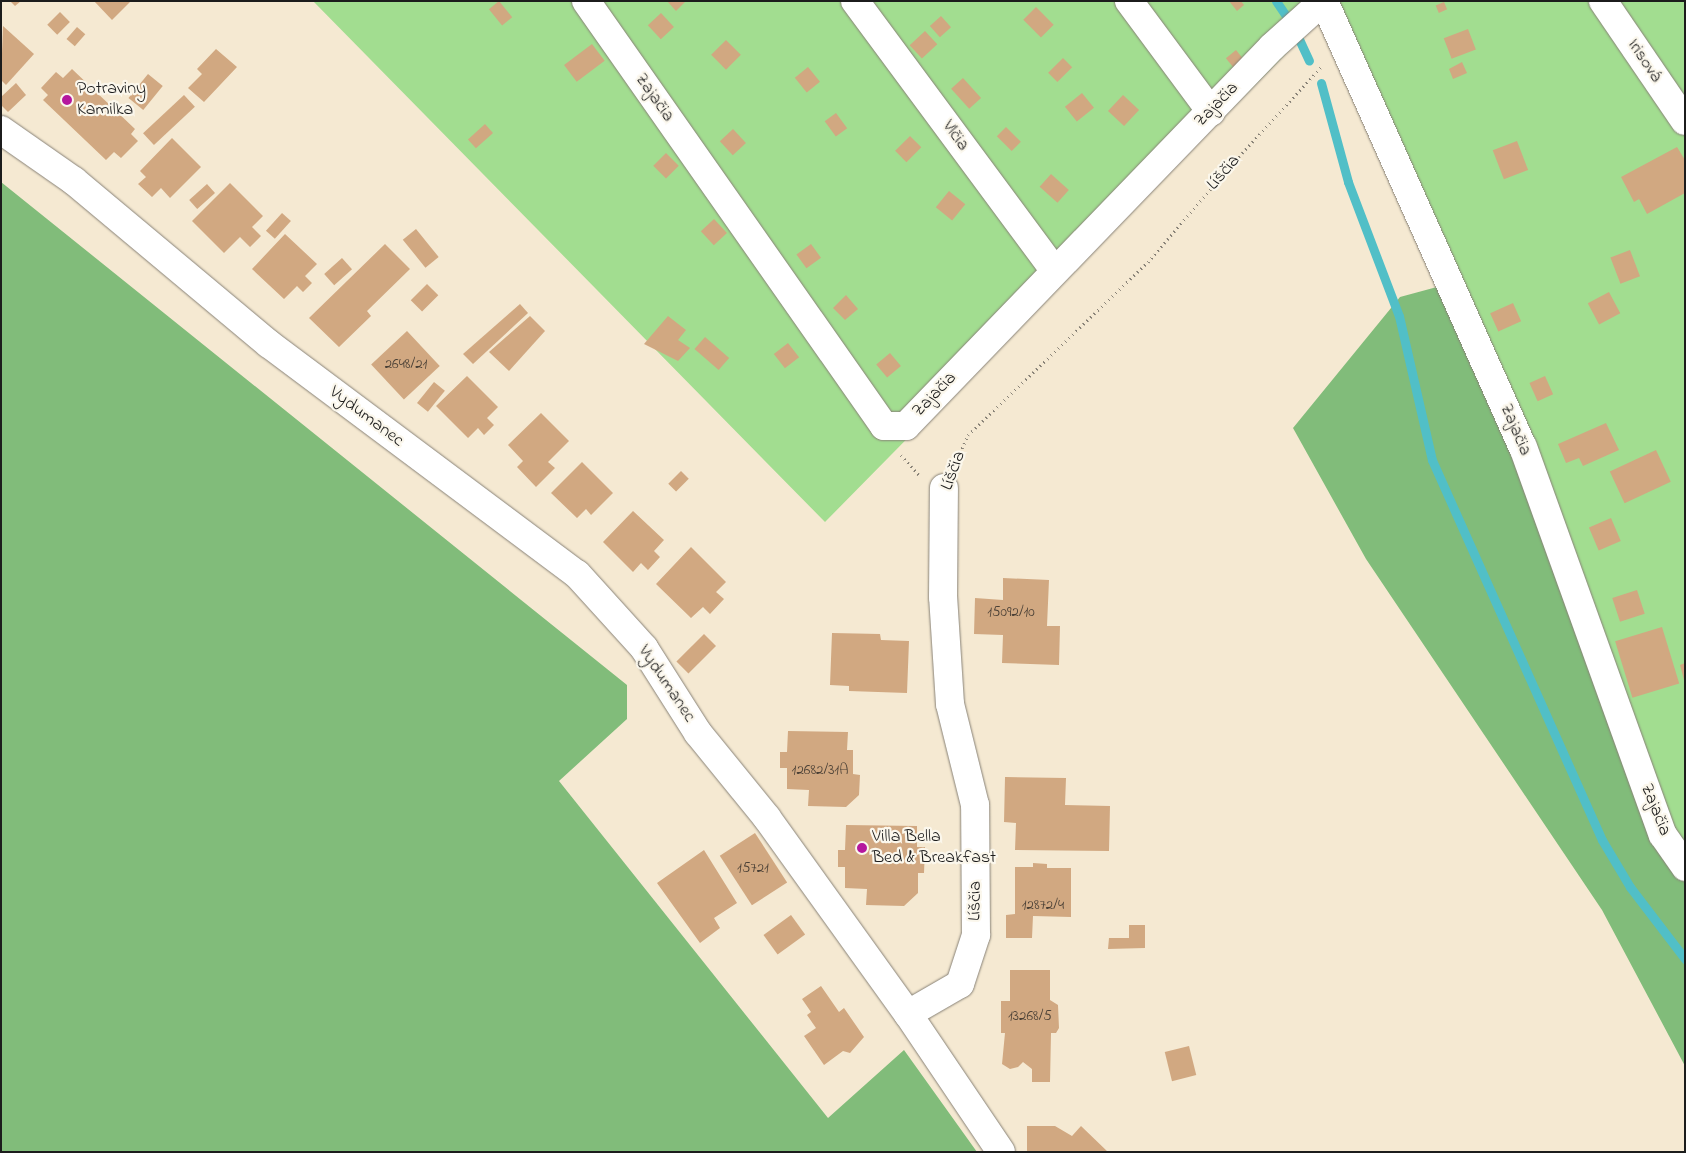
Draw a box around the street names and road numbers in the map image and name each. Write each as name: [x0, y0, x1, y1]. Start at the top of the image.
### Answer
street label: Irisová: [1622, 35, 1666, 87]
street label: Zajačia: [630, 70, 678, 126]
street label: Zajačia: [1190, 78, 1244, 132]
street label: Vlčia: [937, 117, 973, 155]
street label: Líščia: [1203, 151, 1245, 195]
street label: Zajačia: [908, 368, 962, 422]
street label: Vydumanec: [324, 382, 408, 452]
street label: Zajačia: [1494, 401, 1536, 459]
street label: Líščia: [937, 449, 971, 493]
street label: Vydumanec: [632, 641, 700, 727]
street label: Zajačia: [1635, 781, 1675, 839]
street label: Líščia: [965, 881, 987, 921]

